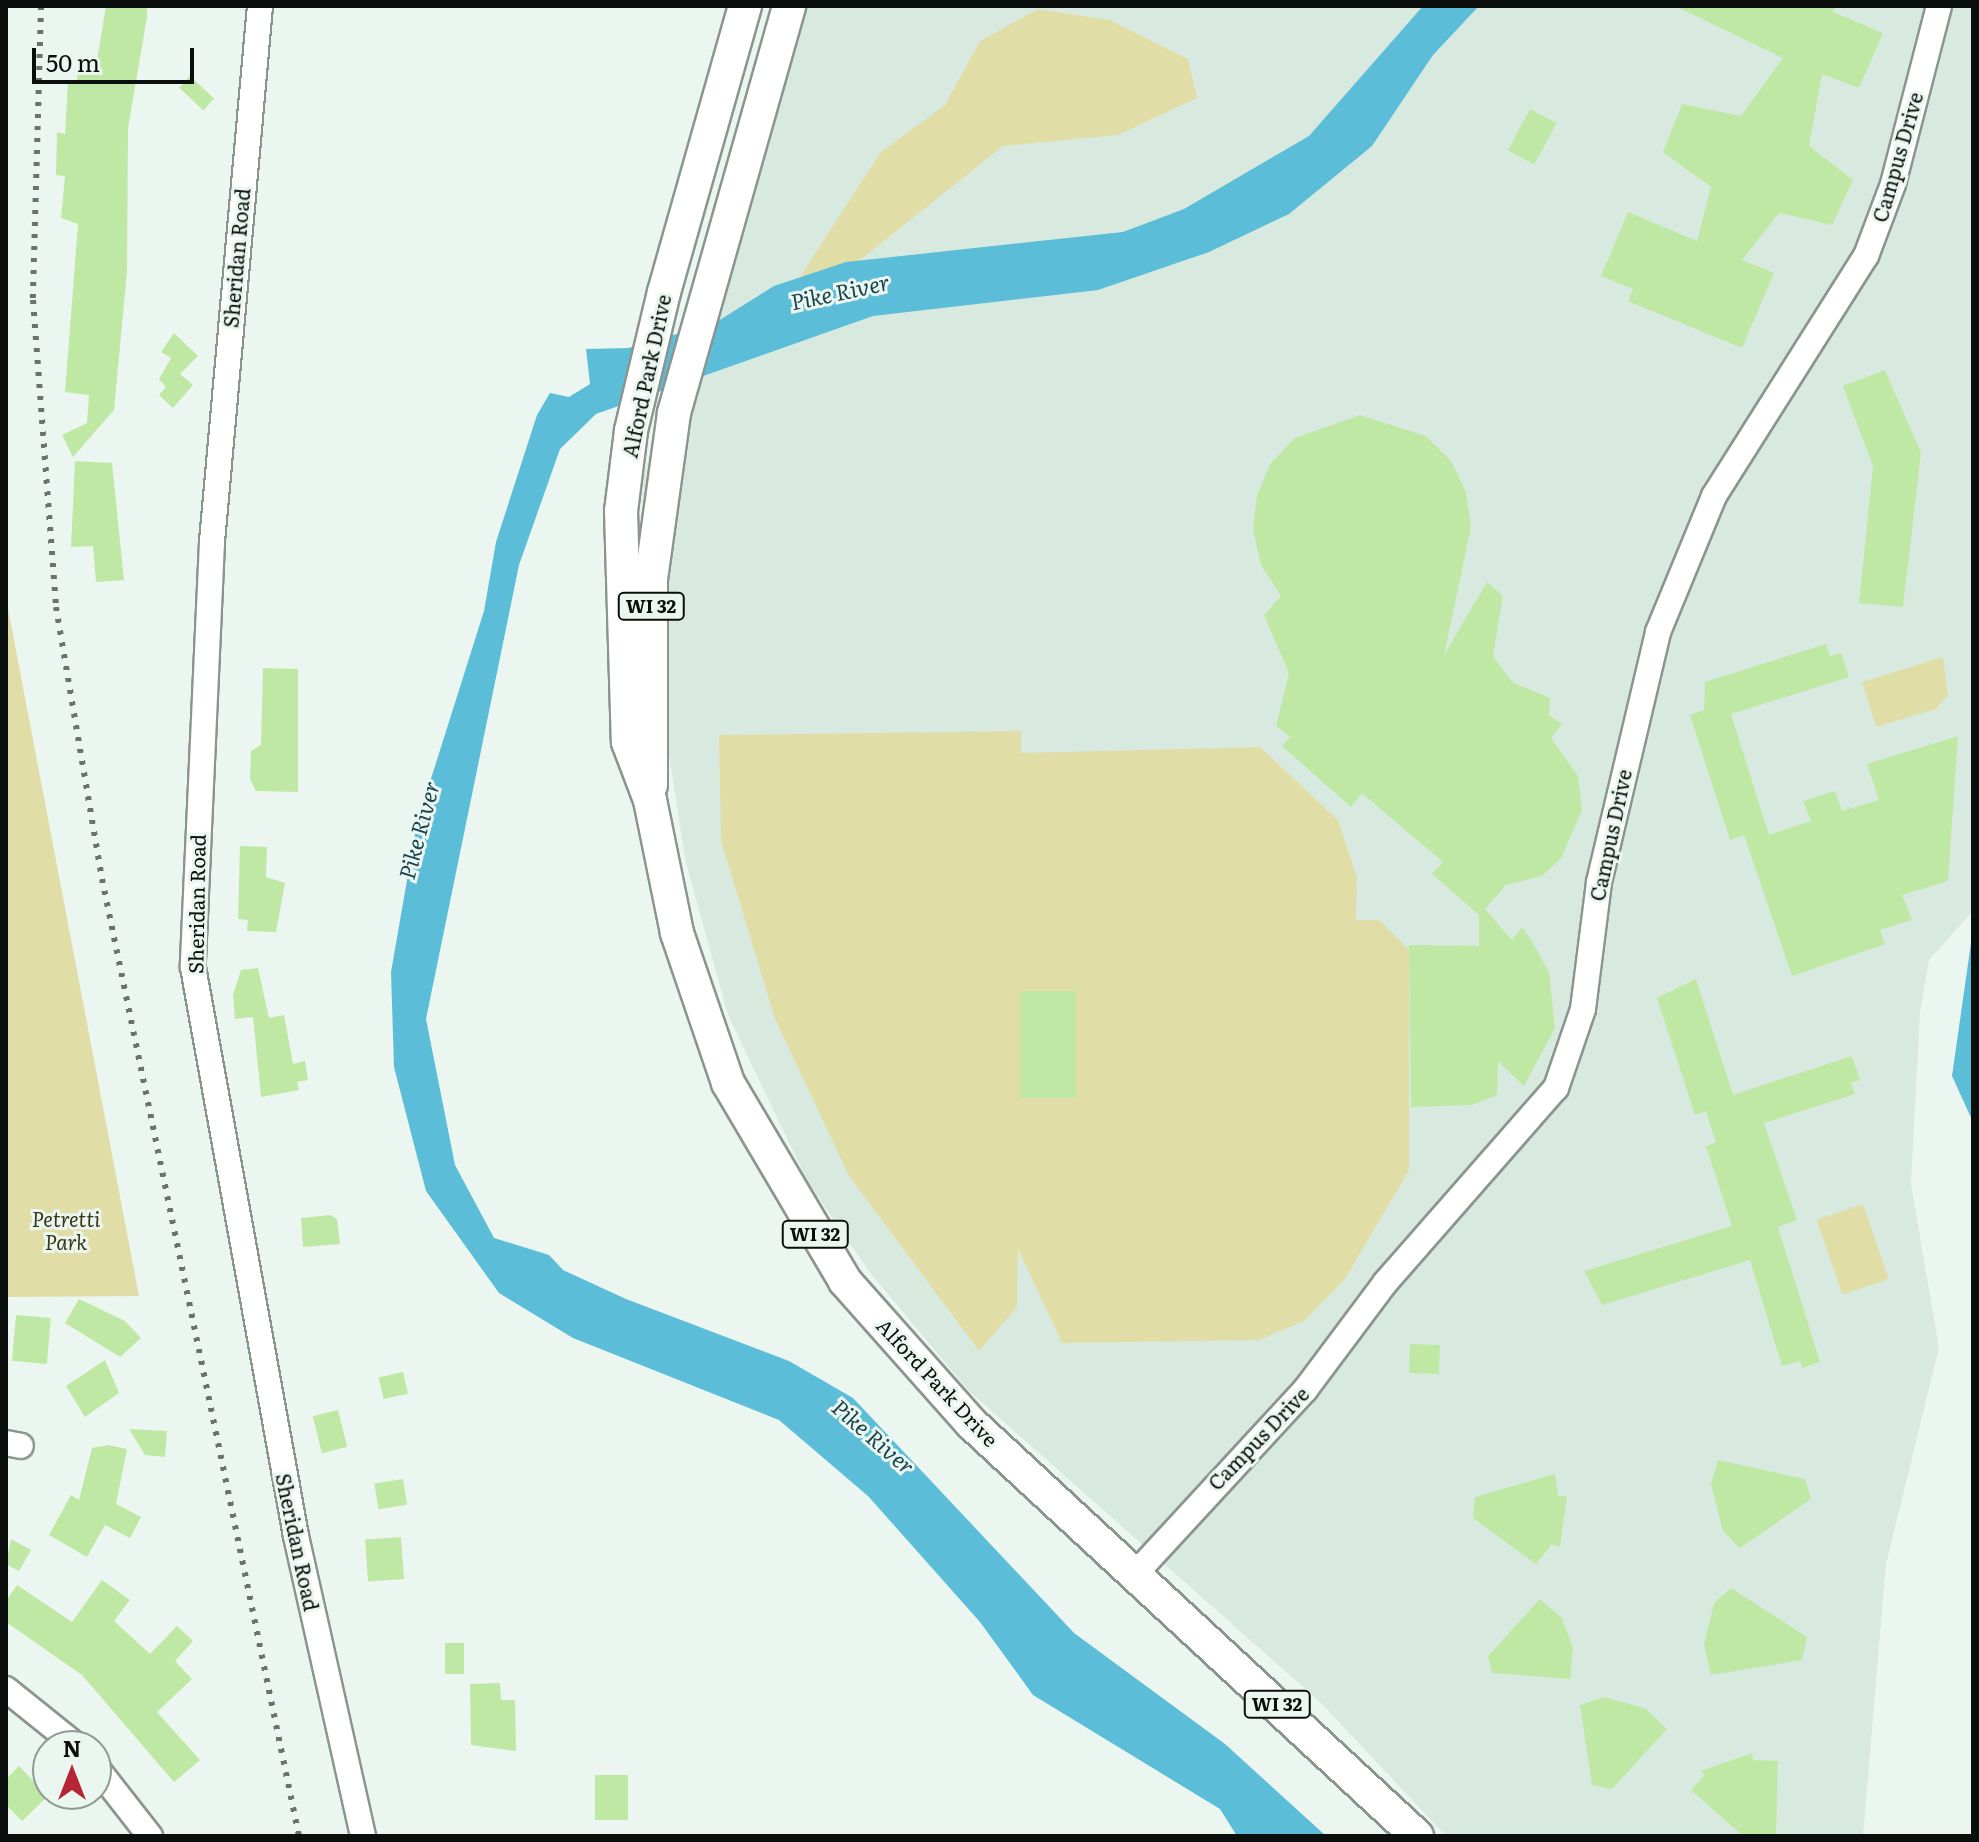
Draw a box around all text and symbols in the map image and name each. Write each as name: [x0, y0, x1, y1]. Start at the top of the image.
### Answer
scale bar: [36, 32, 198, 82]
text: 50 m: [46, 44, 100, 79]
street label: Campus Drive: [1867, 89, 1927, 225]
street label: Sheridan Road: [218, 187, 254, 329]
water label: Pike River: [788, 268, 892, 314]
street label: Alford Park Drive: [617, 292, 675, 460]
road number: WI 32: [617, 592, 685, 620]
street label: Campus Drive: [1584, 767, 1636, 903]
water label: Pike River: [392, 778, 444, 882]
street label: Sheridan Road: [183, 834, 209, 974]
park label: Petretti Park: [32, 1207, 100, 1254]
road number: WI 32: [781, 1220, 849, 1248]
street label: Alford Park Drive: [872, 1313, 1004, 1451]
street label: Campus Drive: [1203, 1381, 1313, 1495]
water label: Pike River: [827, 1393, 921, 1479]
street label: Sheridan Road: [272, 1471, 324, 1613]
road number: WI 32: [1243, 1690, 1311, 1718]
north arrow: [32, 1730, 112, 1810]
text: N: [63, 1731, 81, 1764]

